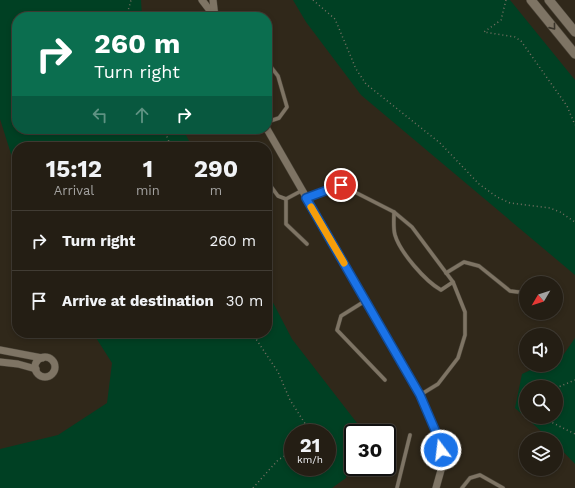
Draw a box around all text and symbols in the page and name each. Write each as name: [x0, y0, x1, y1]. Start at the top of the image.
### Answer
one-way arrow: [548, 23, 555, 30]
text: 260 m: [94, 27, 180, 60]
icon: right: [28, 28, 80, 80]
text: Turn right: [94, 61, 180, 82]
icon: left: [89, 104, 111, 126]
icon: ahead: [131, 104, 153, 126]
icon: right: [173, 104, 195, 126]
text: 15:12: [46, 155, 102, 183]
text: 1: [143, 155, 153, 183]
text: 290: [194, 155, 238, 183]
pin: [324, 168, 358, 202]
icon: arrive: [330, 174, 352, 196]
text: Arrival: [54, 183, 94, 198]
text: min: [136, 183, 160, 198]
text: m: [210, 183, 222, 198]
icon: right: [28, 230, 50, 252]
text: Turn right: [62, 232, 135, 250]
text: 260 m: [209, 232, 256, 250]
north arrow: [519, 276, 563, 320]
map controls: [519, 276, 563, 476]
icon: arrive: [28, 290, 50, 312]
text: Arrive at destination: [62, 292, 214, 310]
text: 30 m: [226, 292, 263, 310]
button: sound: [519, 328, 563, 372]
button: search: [519, 380, 563, 424]
speed limit sign: 30: [344, 424, 396, 476]
position arrow: [420, 429, 462, 471]
button: layers: [519, 432, 563, 476]
text: 21: [300, 433, 320, 457]
text: km/h: [297, 454, 323, 465]

